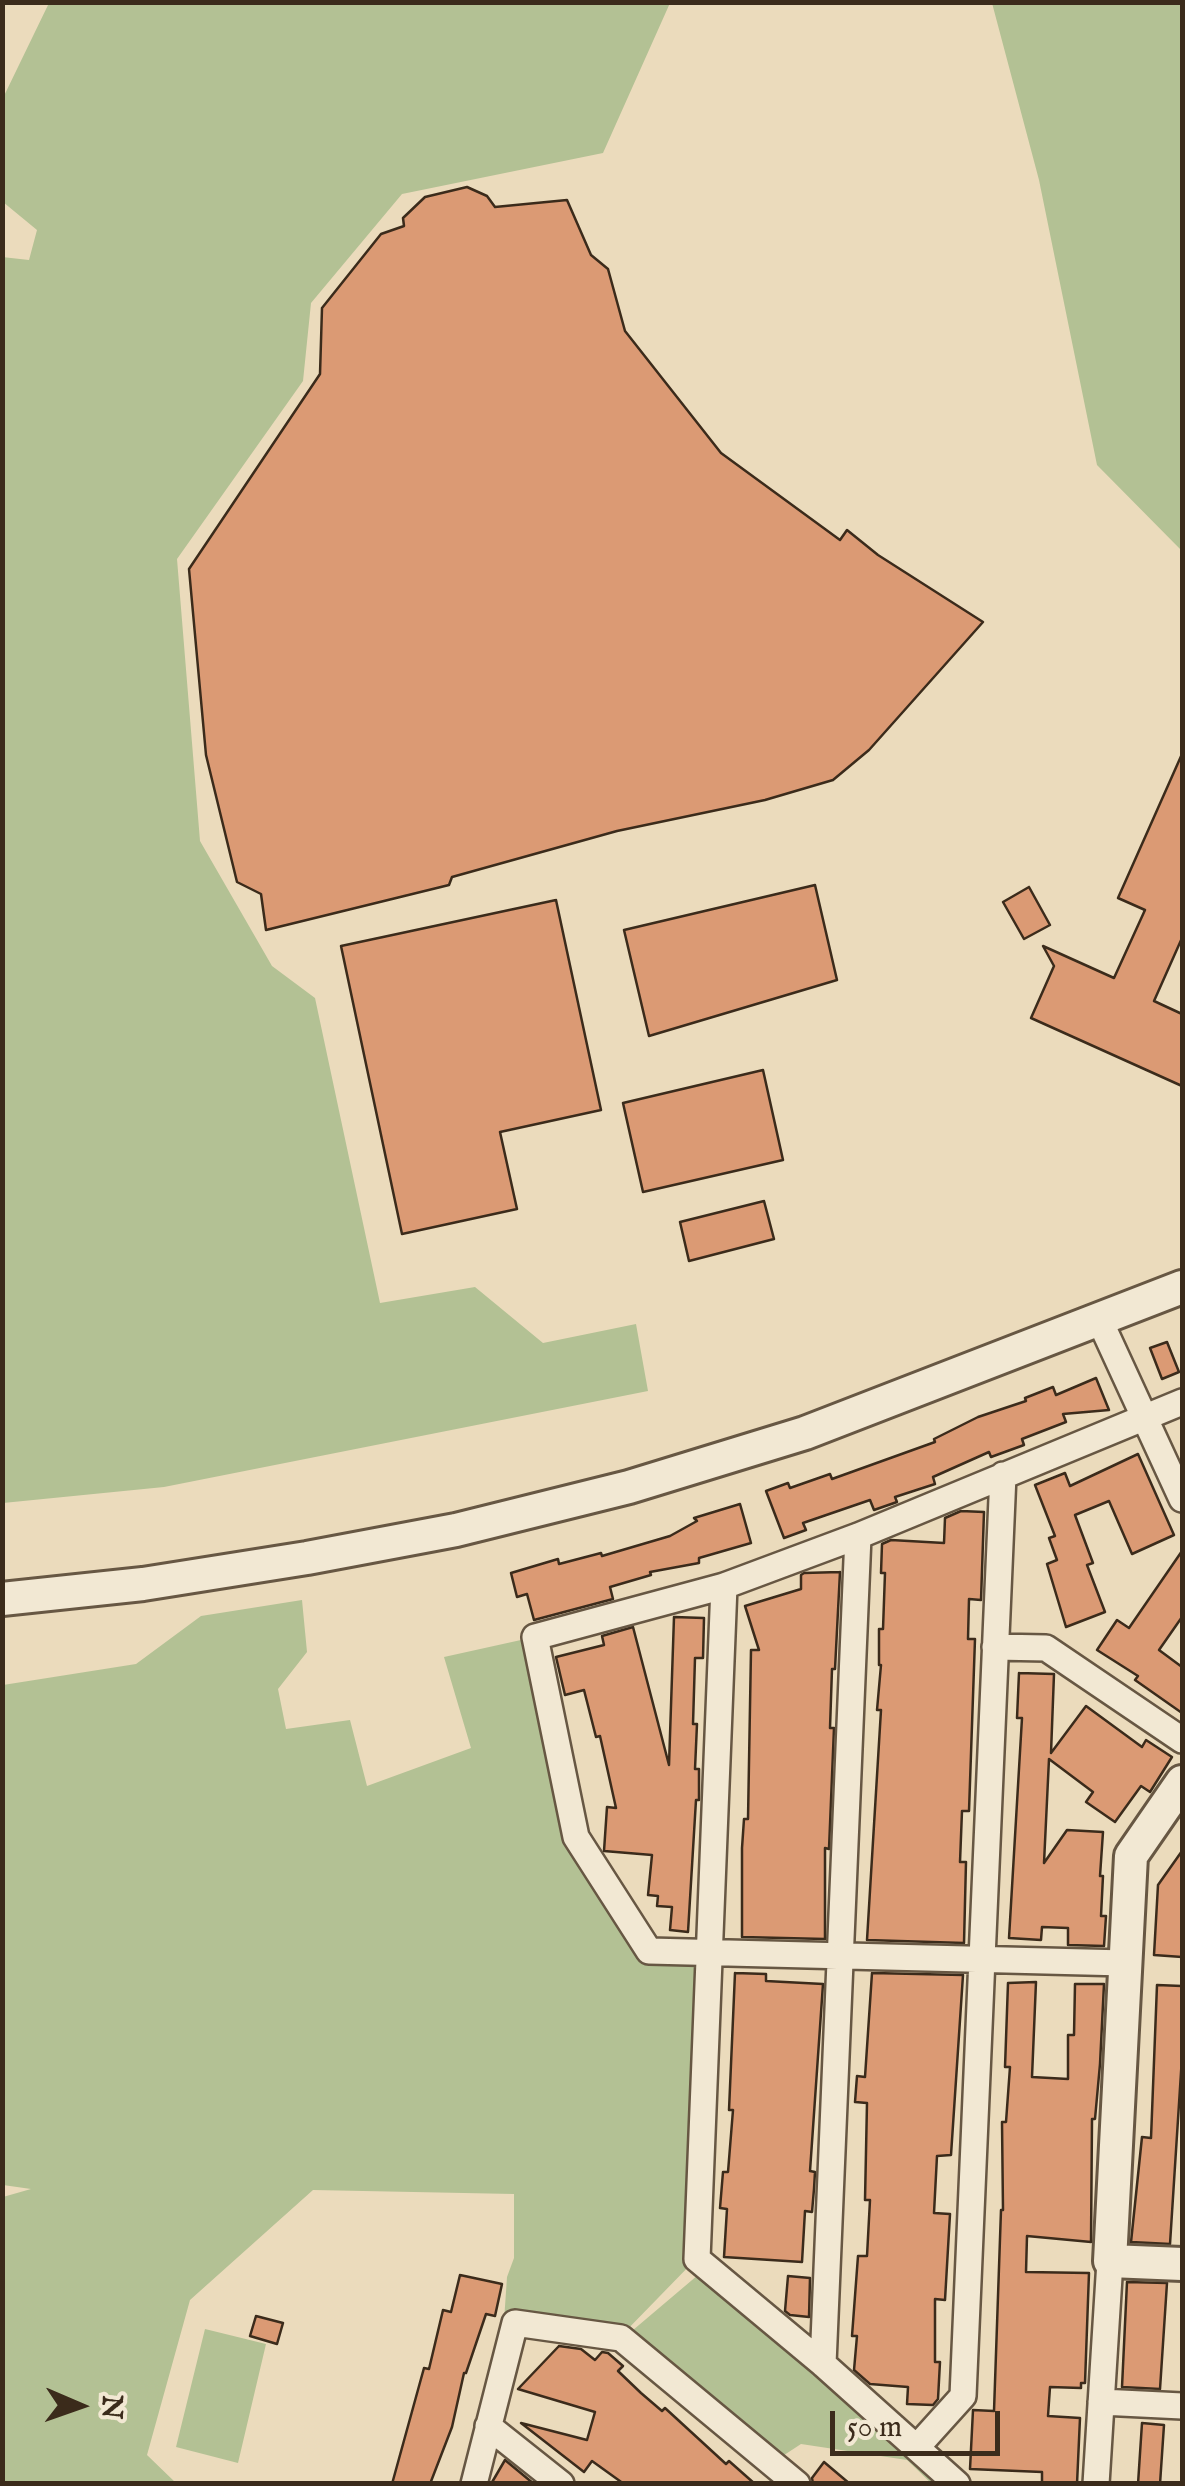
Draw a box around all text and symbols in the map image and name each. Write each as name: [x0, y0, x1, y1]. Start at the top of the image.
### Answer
north arrow: [30, 2356, 130, 2456]
scale bar: [835, 2391, 1005, 2453]
text: N: [93, 2394, 128, 2420]
text: 50 m: [847, 2409, 902, 2447]

